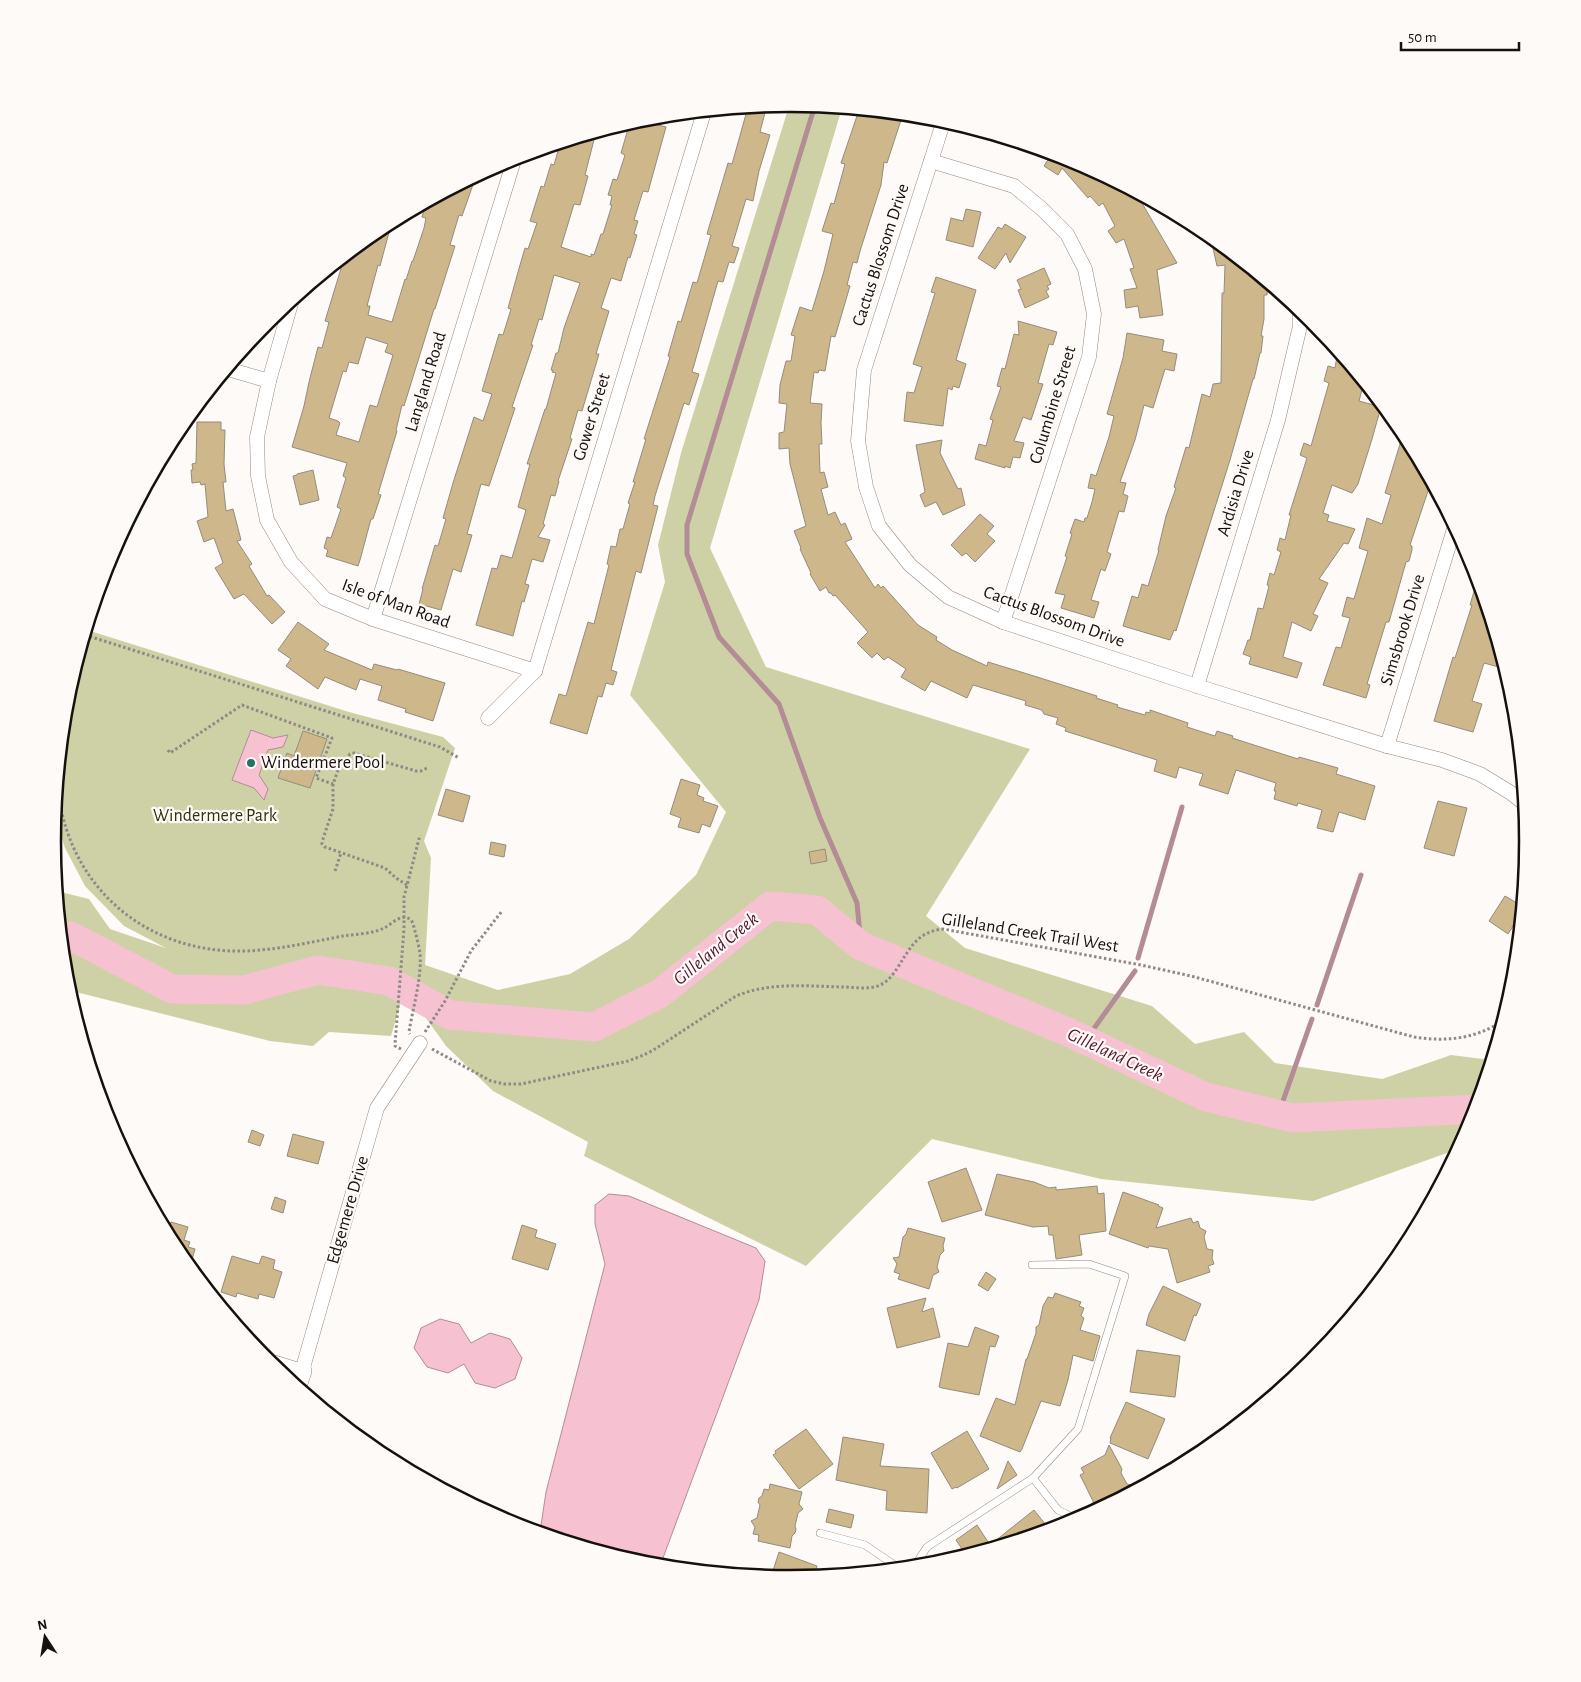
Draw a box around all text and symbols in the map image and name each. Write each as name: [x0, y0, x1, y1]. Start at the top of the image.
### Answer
scale bar: [1401, 20, 1518, 52]
text: 50 m: [1408, 30, 1437, 45]
street label: Cactus Blossom Drive: [849, 181, 913, 329]
street label: Langland Road: [402, 330, 450, 434]
street label: Columbine Street: [1027, 344, 1080, 466]
street label: Gower Street: [570, 371, 614, 463]
street label: Ardisia Drive: [1214, 448, 1258, 538]
street label: Simsbrook Drive: [1378, 572, 1428, 688]
street label: Isle of Man Road: [339, 576, 453, 632]
street label: Cactus Blossom Drive: [981, 583, 1127, 651]
place label: Windermere Pool: [261, 754, 385, 772]
marker: Windermere Pool: [245, 757, 257, 769]
park label: Windermere Park: [153, 807, 278, 825]
water label: Gilleland Creek: [670, 909, 762, 989]
street label: Gilleland Creek Trail West: [940, 910, 1120, 956]
water label: Gilleland Creek: [1064, 1025, 1166, 1085]
street label: Edgemere Drive: [324, 1154, 372, 1266]
north arrow: [20, 1612, 70, 1662]
text: N: [36, 1617, 49, 1633]

